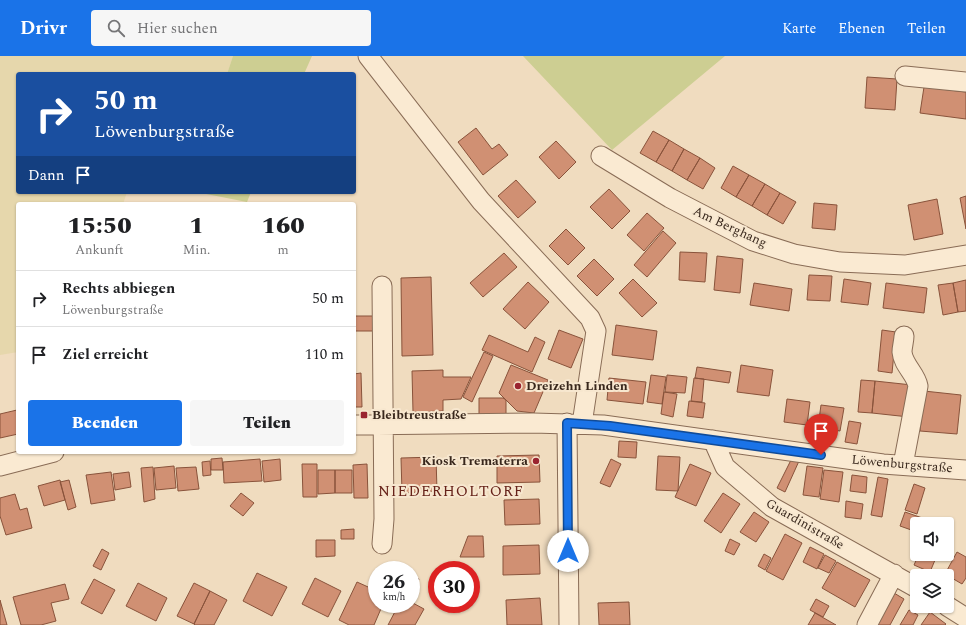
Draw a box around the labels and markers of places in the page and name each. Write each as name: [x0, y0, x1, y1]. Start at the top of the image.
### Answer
place label: Dreizehn Linden: [526, 376, 628, 396]
marker: Dreizehn Linden: [513, 381, 523, 391]
place label: Bleibtreustraße: [372, 405, 467, 425]
marker: Bleibtreustraße: [359, 410, 369, 420]
pin: [804, 414, 838, 455]
place label: Kiosk Trematerra: [422, 451, 528, 471]
marker: Kiosk Trematerra: [531, 456, 541, 466]

